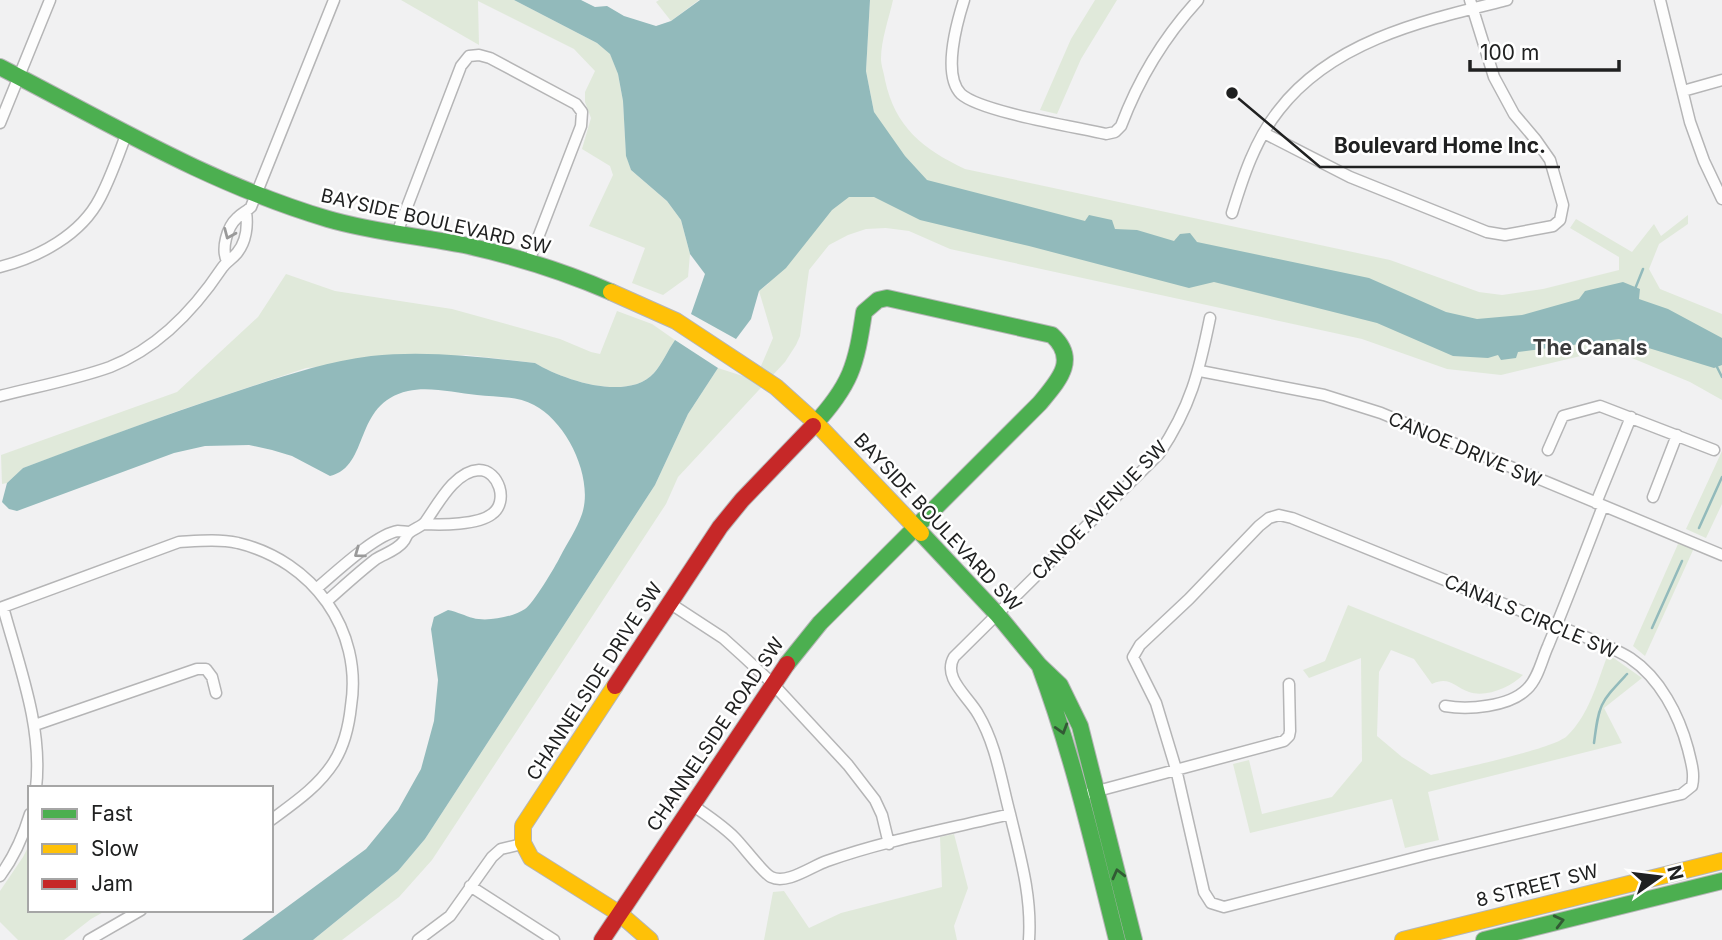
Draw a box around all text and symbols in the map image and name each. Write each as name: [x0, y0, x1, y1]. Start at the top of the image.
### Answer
scale bar: [1470, 28, 1619, 72]
text: 100 m: [1480, 40, 1539, 65]
callout: Boulevard Home Inc.: [1320, 125, 1560, 167]
text: Boulevard Home Inc.: [1334, 133, 1546, 158]
street label: BAYSIDE BOULEVARD SW: [319, 184, 553, 259]
one-way arrow: [224, 227, 238, 239]
district label: The Canals: [1532, 335, 1648, 360]
street label: CANOE DRIVE SW: [1385, 407, 1545, 492]
street label: BAYSIDE BOULEVARD SW: [849, 428, 1026, 616]
street label: CANOE AVENUE SW: [1027, 436, 1172, 585]
one-way arrow: [354, 545, 367, 558]
street label: CANALS CIRCLE SW: [1441, 570, 1621, 663]
street label: CHANNELSIDE DRIVE SW: [522, 578, 667, 785]
street label: CHANNELSIDE ROAD SW: [642, 633, 789, 836]
one-way arrow: [1053, 723, 1068, 735]
legend: [28, 786, 273, 912]
text: Fast: [91, 801, 133, 826]
text: Slow: [91, 836, 139, 861]
north arrow: [1624, 842, 1694, 912]
street label: 8 STREET SW: [1474, 859, 1601, 912]
text: N: [1662, 863, 1688, 883]
one-way arrow: [1112, 868, 1126, 880]
text: Jam: [91, 871, 133, 896]
one-way arrow: [1553, 915, 1565, 929]

